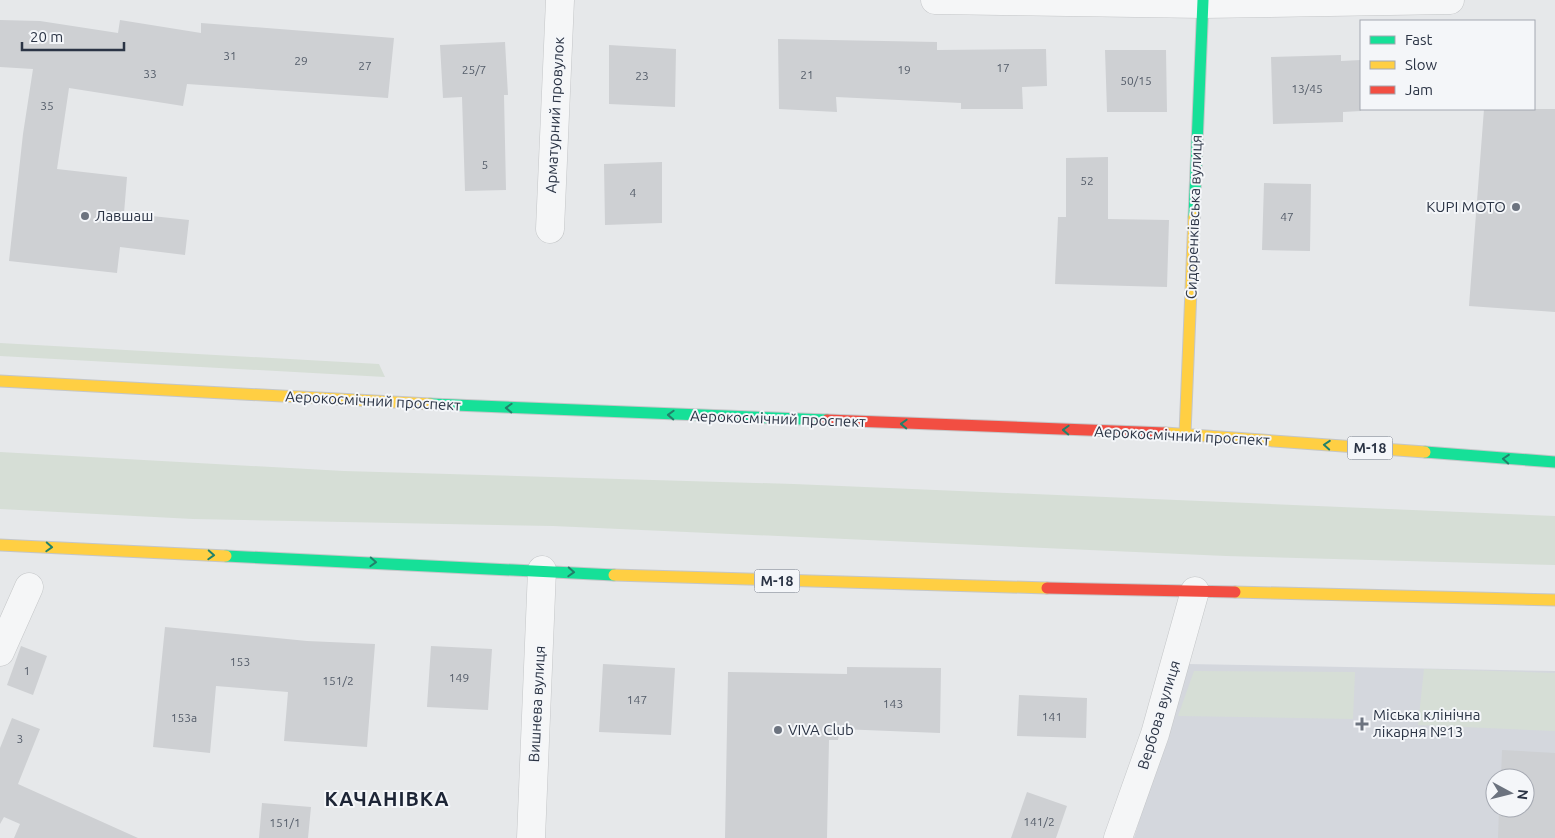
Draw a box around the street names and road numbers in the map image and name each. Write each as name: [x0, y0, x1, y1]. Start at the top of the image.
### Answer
street label: Арматурний провулок: [542, 36, 567, 194]
street label: Сидоренківська вулиця: [1182, 135, 1205, 299]
street label: Аерокосмічний проспект: [285, 387, 461, 414]
street label: Аерокосмічний проспект: [690, 407, 866, 430]
street label: Аерокосмічний проспект: [1094, 422, 1270, 449]
road number: М-18: [1348, 436, 1392, 459]
road number: М-18: [754, 570, 800, 592]
street label: Вишнева вулиця: [525, 645, 548, 763]
street label: Вербова вулиця: [1134, 658, 1183, 771]

